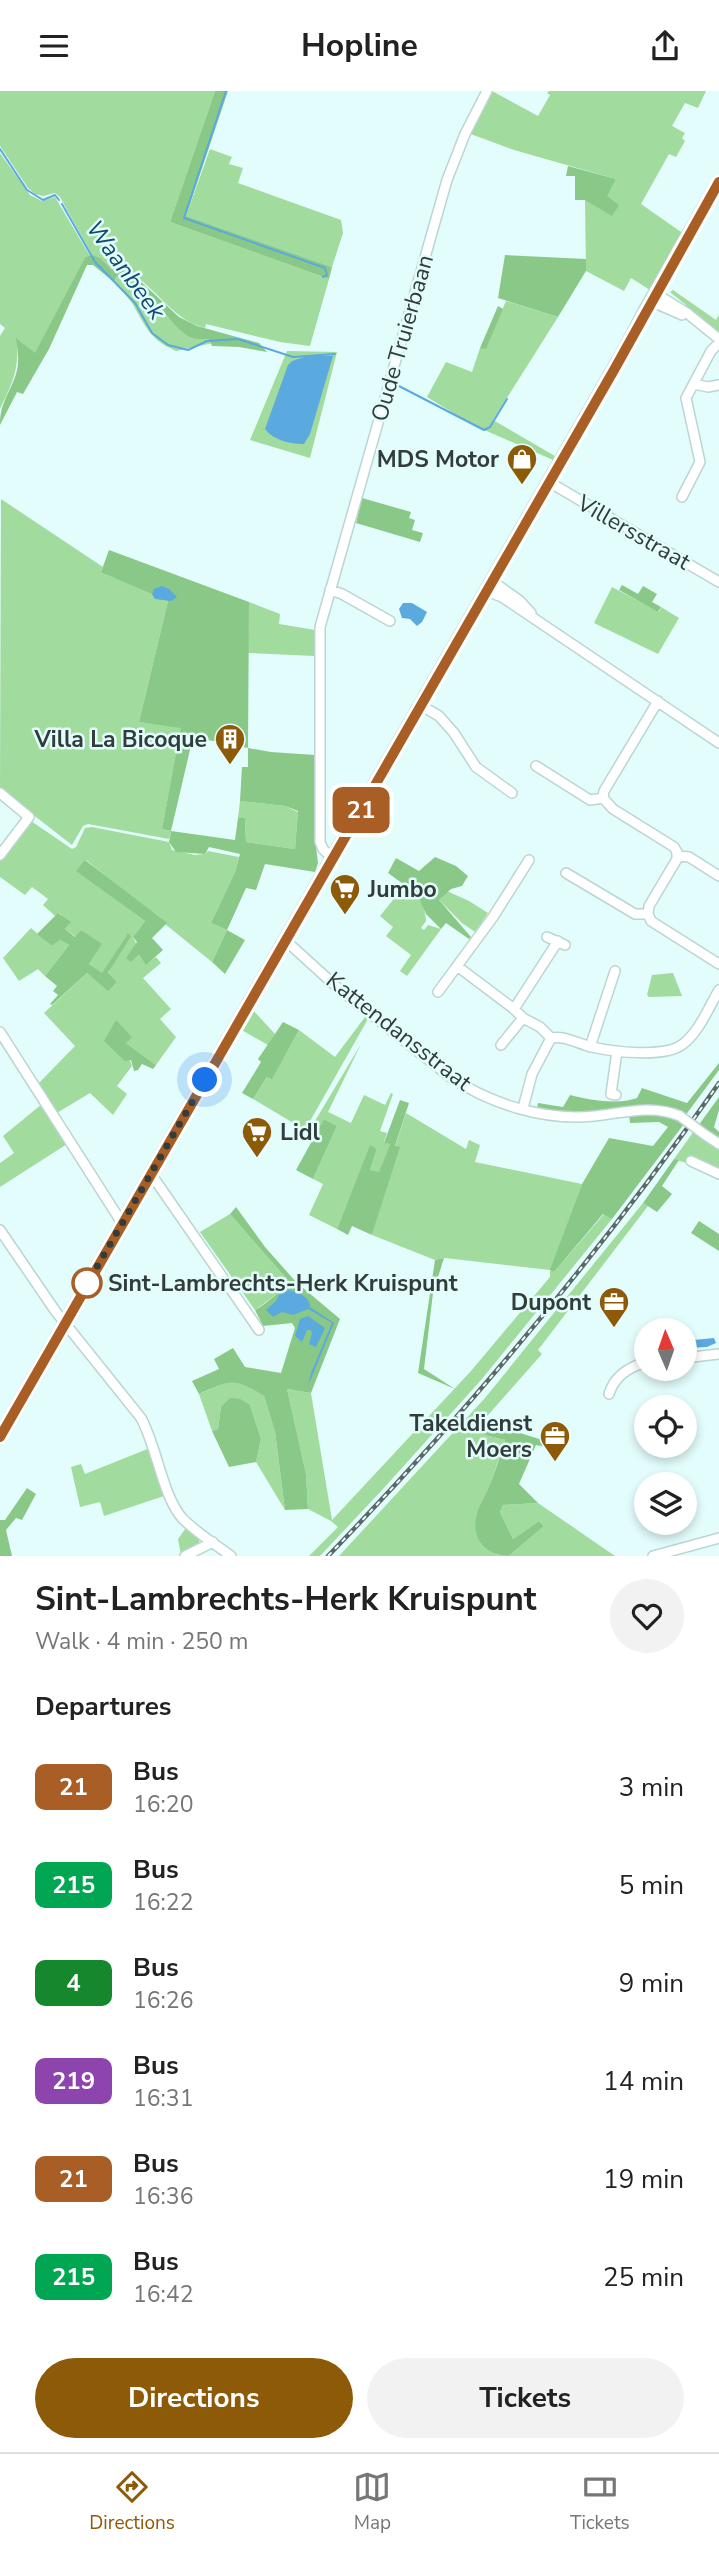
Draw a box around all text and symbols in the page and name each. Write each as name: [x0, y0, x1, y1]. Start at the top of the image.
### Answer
text: Hopline: [301, 24, 418, 67]
icon: menu: [35, 27, 73, 65]
icon: share: [646, 27, 684, 65]
water label: Waanbeek: [79, 214, 174, 327]
street label: Oude Truierbaan: [364, 251, 441, 425]
shop icon: MDS Motor: [505, 442, 539, 486]
place label: MDS Motor: [377, 444, 499, 475]
street label: Villersstraat: [571, 487, 697, 578]
building icon: Villa La Bicoque: [213, 722, 247, 766]
place label: Villa La Bicoque: [33, 724, 207, 755]
line badge: 21: [330, 787, 392, 833]
text: 21: [347, 794, 375, 826]
supermarket icon: Jumbo: [328, 872, 362, 916]
place label: Jumbo: [367, 874, 437, 905]
street label: Kattendansstraat: [319, 965, 479, 1099]
your location: [187, 1062, 222, 1097]
supermarket icon: Lidl: [240, 1115, 274, 1159]
place label: Lidl: [280, 1117, 321, 1148]
marker: Sint-Lambrechts-Herk Kruispunt: [72, 1268, 102, 1298]
place label: Sint-Lambrechts-Herk Kruispunt: [108, 1268, 458, 1299]
office icon: Dupont: [597, 1285, 631, 1329]
place label: Dupont: [511, 1287, 591, 1318]
north arrow: [634, 1318, 696, 1381]
map controls: [634, 1318, 697, 1535]
button: locate: [634, 1395, 697, 1458]
place label: Takeldienst Moers: [410, 1408, 532, 1465]
office icon: Takeldienst Moers: [538, 1419, 572, 1463]
button: layers: [634, 1472, 697, 1535]
text: Sint-Lambrechts-Herk Kruispunt: [35, 1577, 537, 1622]
button: heart: [610, 1579, 684, 1653]
text: Walk · 4 min · 250 m: [35, 1626, 248, 1657]
text: Departures: [35, 1689, 171, 1724]
text: Bus: [133, 1754, 179, 1789]
text: 3 min: [619, 1770, 684, 1805]
text: 21: [59, 1771, 88, 1803]
text: 16:20: [133, 1789, 193, 1820]
text: Bus: [133, 1852, 179, 1887]
text: 5 min: [619, 1868, 684, 1903]
text: 215: [52, 1869, 95, 1901]
text: 16:22: [133, 1887, 193, 1918]
text: Bus: [133, 1950, 179, 1985]
text: 9 min: [619, 1966, 684, 2001]
text: 4: [66, 1967, 81, 1999]
text: 16:26: [133, 1985, 193, 2016]
text: Bus: [133, 2048, 179, 2083]
text: 14 min: [603, 2064, 684, 2099]
text: 219: [52, 2065, 95, 2097]
text: 16:31: [133, 2083, 193, 2114]
text: Bus: [133, 2146, 179, 2181]
text: 19 min: [603, 2162, 684, 2197]
text: 21: [59, 2163, 88, 2195]
text: 16:36: [133, 2181, 193, 2212]
text: Bus: [133, 2244, 179, 2279]
text: 25 min: [603, 2260, 684, 2295]
text: 215: [52, 2261, 95, 2293]
text: 16:42: [133, 2279, 193, 2310]
button: Directions: [35, 2358, 353, 2438]
button: Tickets: [367, 2358, 684, 2438]
tab: Directions: [89, 2468, 175, 2536]
tab: Map: [353, 2468, 391, 2536]
tab: Tickets: [570, 2468, 630, 2536]

